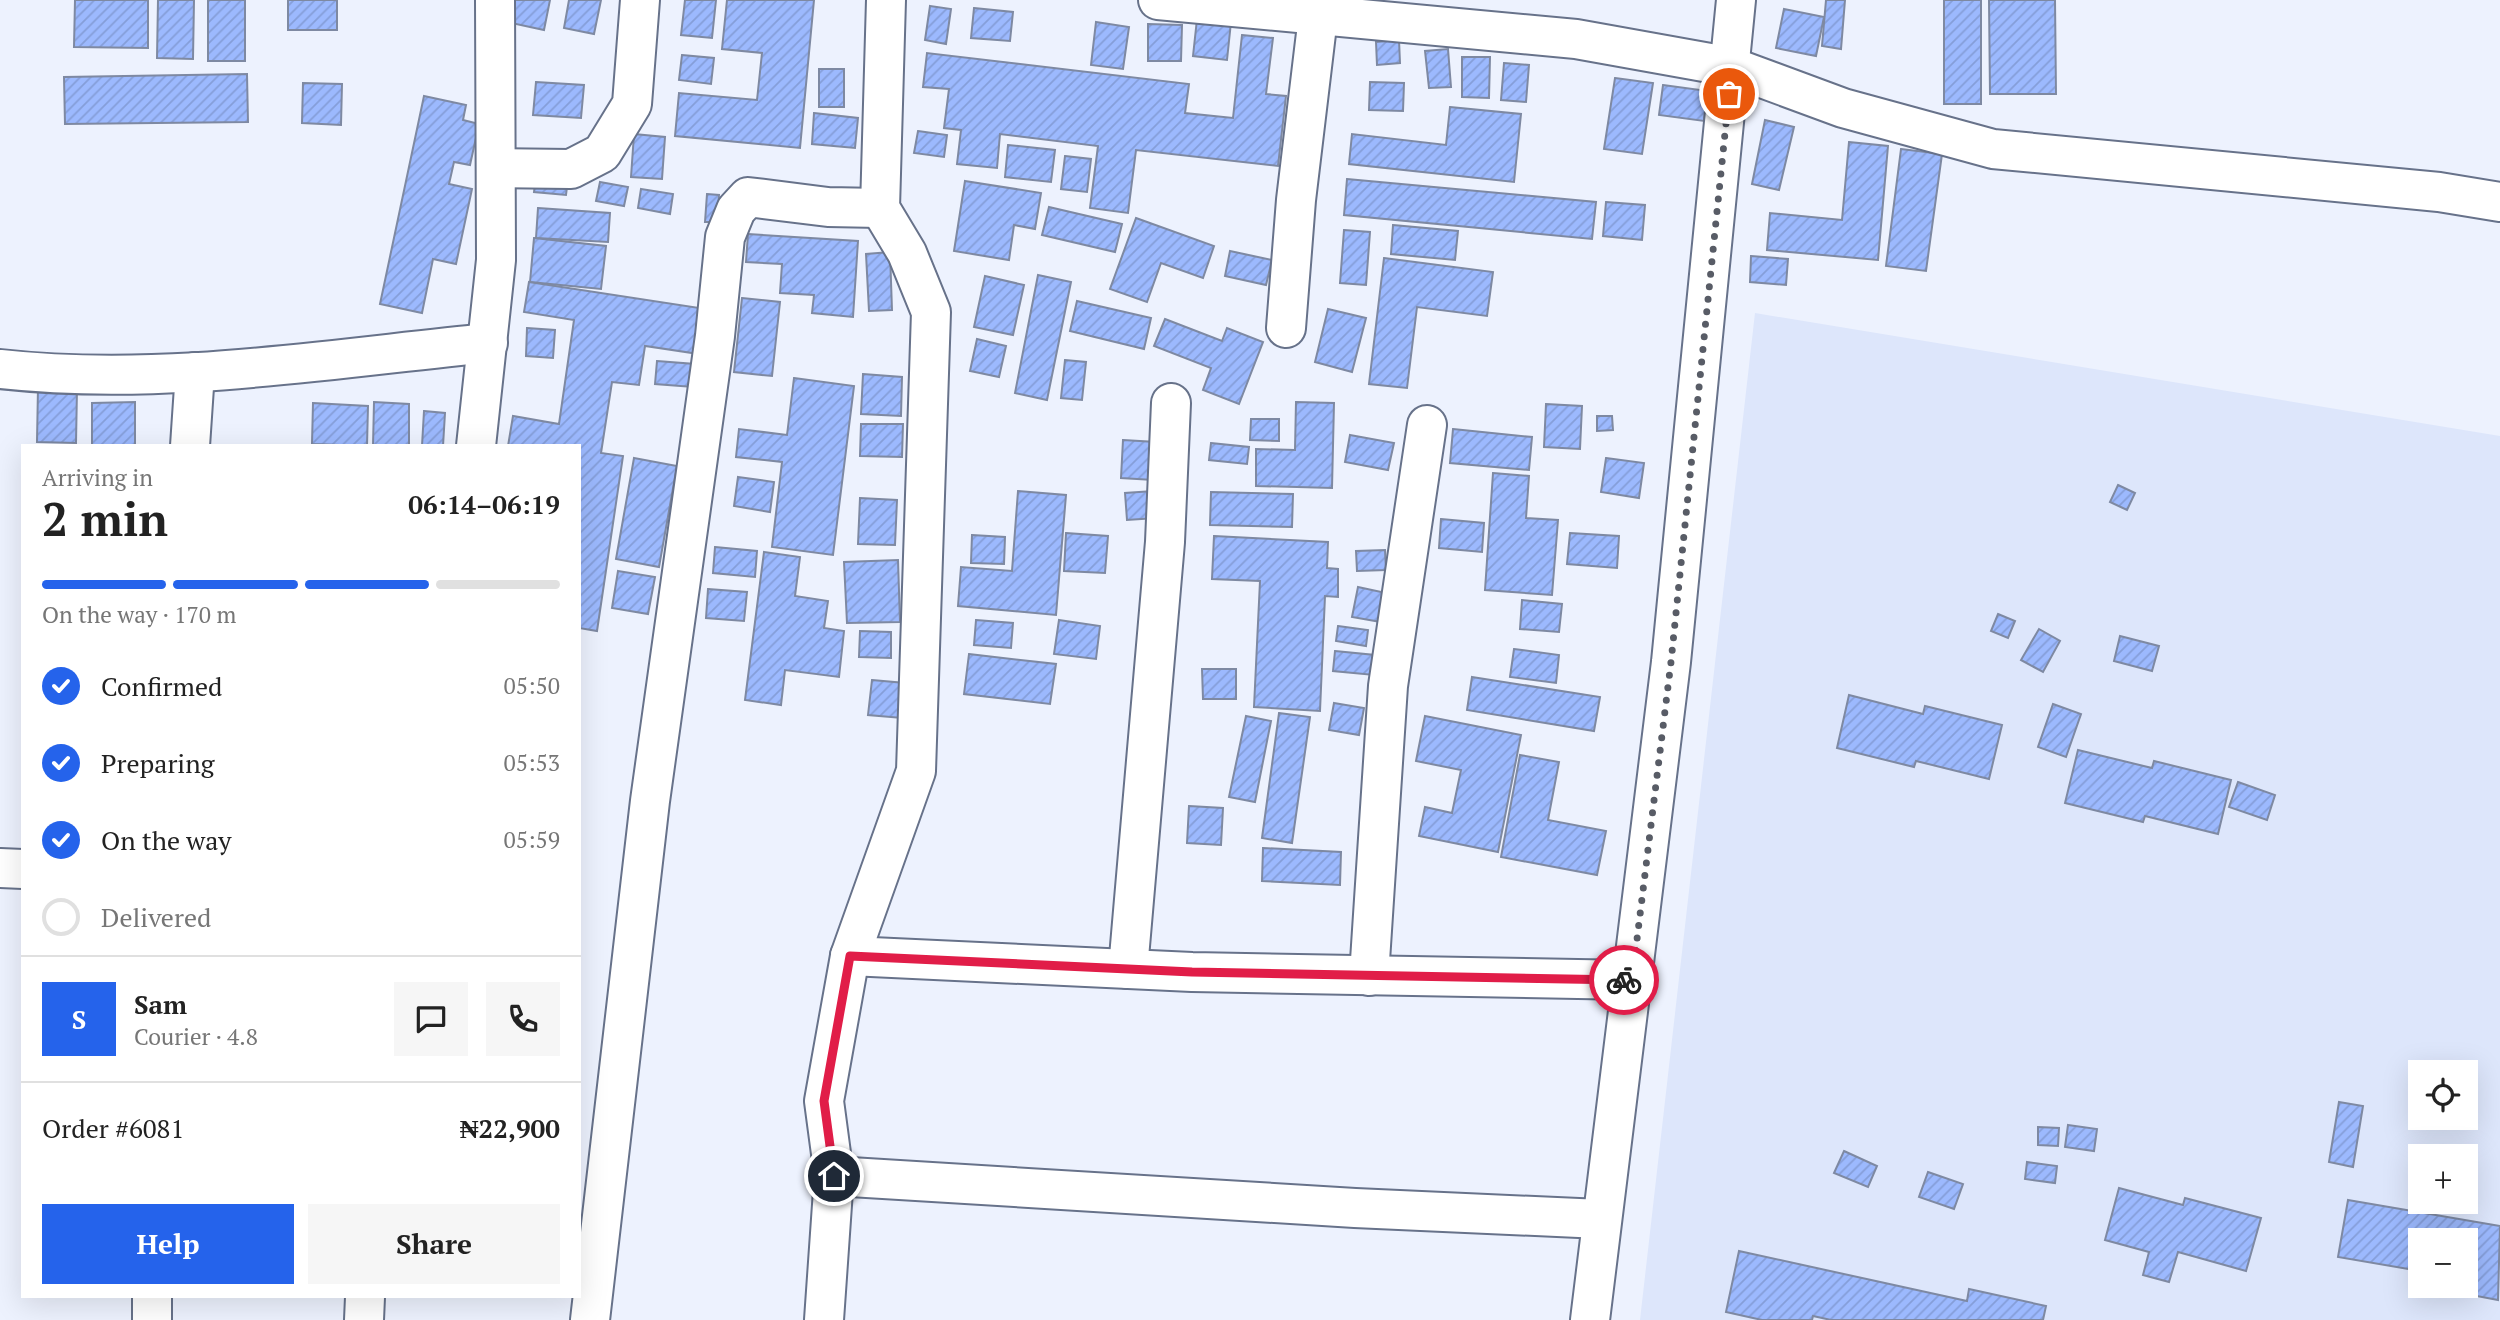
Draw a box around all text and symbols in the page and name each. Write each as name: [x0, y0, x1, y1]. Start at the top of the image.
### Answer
pin: [1699, 64, 1759, 124]
icon: bag: [1710, 75, 1748, 113]
text: Arriving in: [42, 462, 153, 493]
text: 06:14–06:19: [408, 487, 560, 521]
text: 2 min: [42, 488, 168, 549]
text: On the way · 170 m: [42, 599, 236, 630]
icon: check: [42, 667, 80, 705]
text: Confirmed: [101, 669, 222, 703]
text: 05:50: [503, 670, 560, 701]
icon: check: [42, 744, 80, 782]
text: Preparing: [101, 746, 214, 780]
text: 05:53: [503, 747, 560, 778]
icon: check: [42, 821, 80, 859]
text: On the way: [101, 823, 232, 857]
text: 05:59: [503, 824, 560, 855]
text: Delivered: [101, 900, 211, 934]
courier: [1589, 945, 1659, 1015]
icon: bike: [1605, 961, 1643, 999]
button: chat: [394, 982, 468, 1056]
button: phone: [486, 982, 560, 1056]
text: Sam: [134, 987, 187, 1021]
text: S: [72, 1002, 86, 1036]
text: Courier · 4.8: [134, 1021, 258, 1052]
map controls: [2408, 1060, 2478, 1298]
button: locate: [2408, 1060, 2478, 1130]
text: Order #6081: [42, 1111, 184, 1145]
text: ₦22,900: [460, 1111, 560, 1145]
button: +: [2408, 1144, 2478, 1214]
pin: [804, 1146, 864, 1206]
icon: home: [815, 1157, 853, 1195]
button: Help: [42, 1204, 294, 1284]
button: Share: [308, 1204, 560, 1284]
button: −: [2408, 1228, 2478, 1298]

